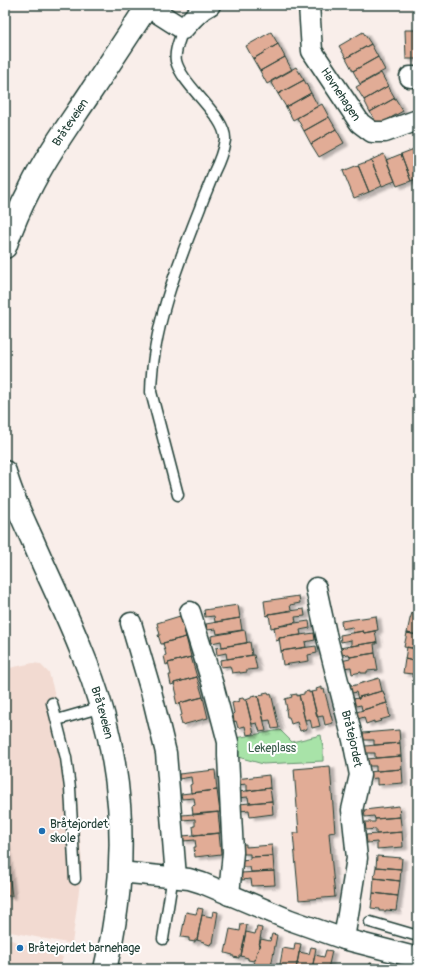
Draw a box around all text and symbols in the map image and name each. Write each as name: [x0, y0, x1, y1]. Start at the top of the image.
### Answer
street label: Havnehagen: [317, 65, 364, 124]
street label: Bråteveien: [49, 96, 92, 149]
street label: Bråteveien: [87, 685, 116, 741]
street label: Bråtejordet: [338, 709, 365, 769]
park label: Lekeplass: [248, 741, 297, 756]
place label: Bråtejordet skole: [50, 817, 108, 846]
marker: Bråtejordet skole: [37, 826, 47, 836]
place label: Bråtejordet barnehage: [28, 941, 140, 956]
marker: Bråtejordet barnehage: [15, 943, 25, 953]

